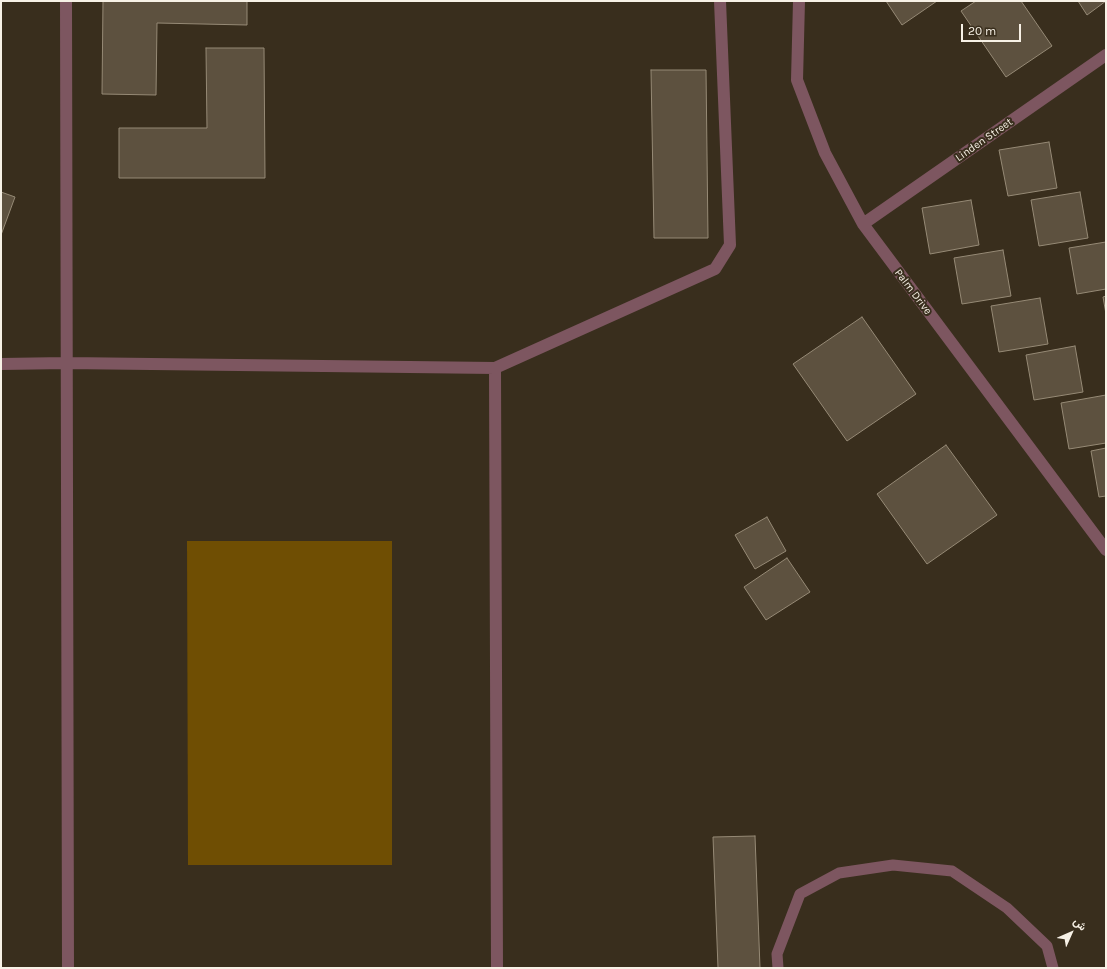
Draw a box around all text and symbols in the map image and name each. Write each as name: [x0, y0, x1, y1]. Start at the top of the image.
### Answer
scale bar: [963, 16, 1023, 42]
text: 20 m: [968, 24, 996, 38]
street label: Linden Street: [953, 115, 1015, 165]
street label: Palm Drive: [892, 267, 934, 317]
north arrow: [1051, 913, 1091, 953]
text: ش: [1071, 915, 1089, 933]

